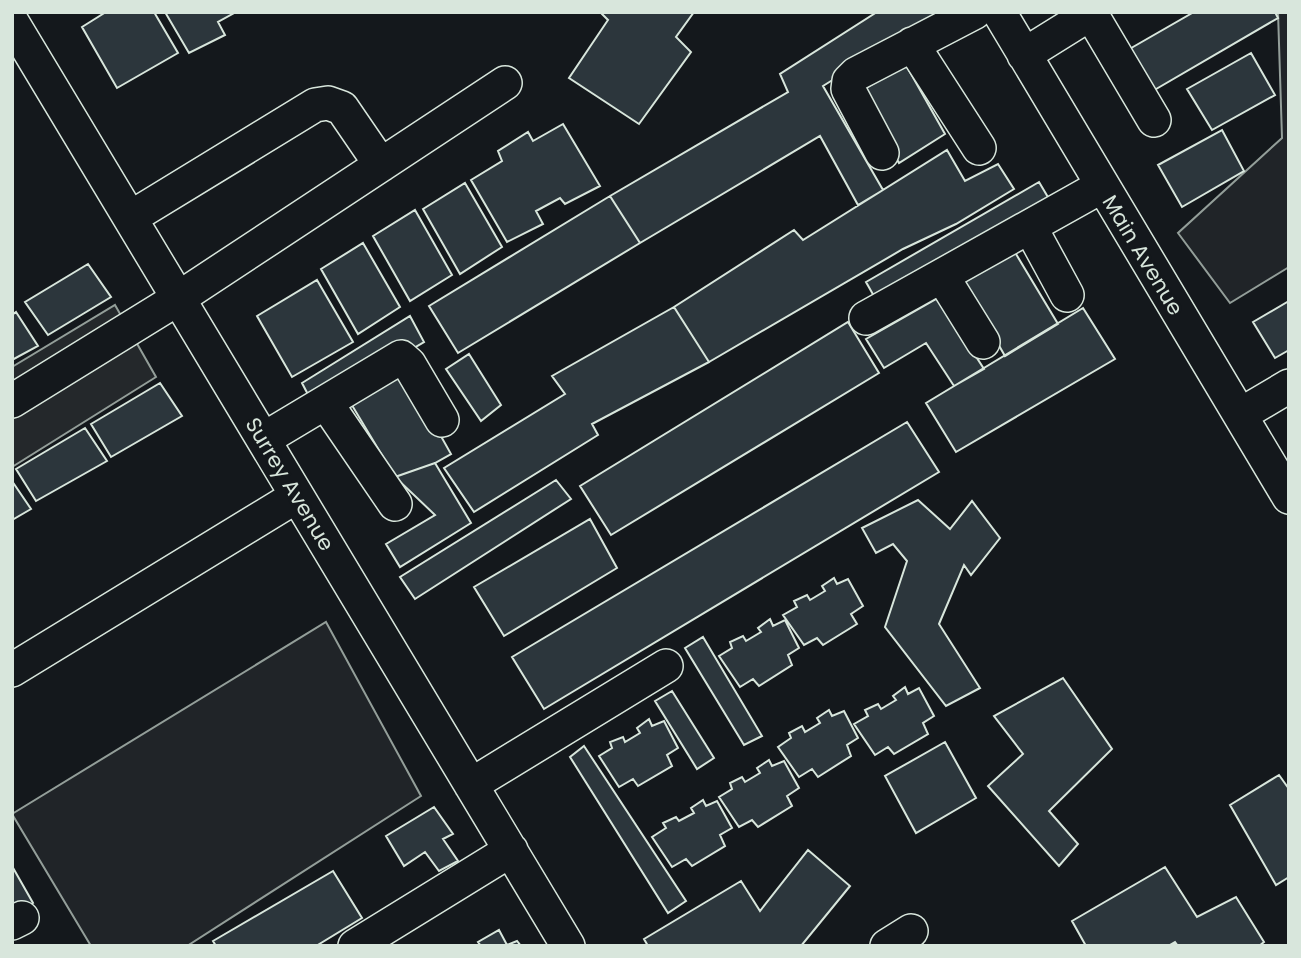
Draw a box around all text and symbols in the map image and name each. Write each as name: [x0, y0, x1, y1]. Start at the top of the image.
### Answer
street label: Main Avenue: [1096, 190, 1190, 320]
street label: Surrey Avenue: [239, 412, 341, 556]

